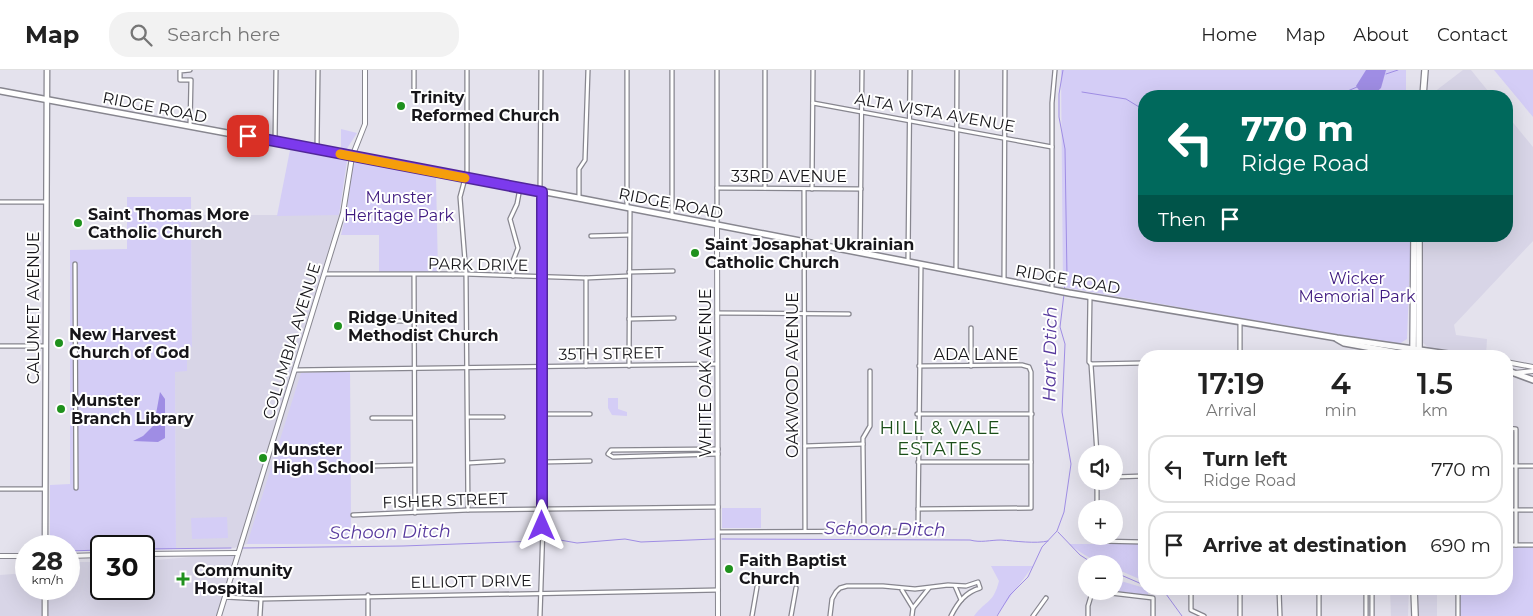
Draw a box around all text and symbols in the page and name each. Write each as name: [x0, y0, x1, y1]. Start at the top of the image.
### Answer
search box: [109, 12, 459, 57]
text: Map: [25, 20, 79, 49]
icon: search: [127, 21, 155, 49]
text: Search here: [167, 23, 280, 46]
text: Home: [1201, 24, 1257, 46]
text: Map: [1285, 24, 1325, 46]
text: About: [1353, 24, 1409, 46]
text: Contact: [1437, 24, 1508, 46]
street label: RIDGE ROAD: [101, 88, 209, 127]
place label: Trinity Reformed Church: [411, 88, 560, 125]
street label: ALTA VISTA AVENUE: [853, 89, 1017, 136]
marker: Trinity Reformed Church: [395, 100, 407, 112]
text: 770 m: [1241, 107, 1354, 150]
icon: left: [1158, 110, 1223, 175]
pin: [227, 115, 269, 157]
icon: arrive: [234, 122, 262, 150]
text: Ridge Road: [1241, 150, 1369, 177]
street label: 33RD AVENUE: [731, 167, 847, 186]
street label: RIDGE ROAD: [617, 184, 725, 223]
park label: Munster Heritage Park: [344, 188, 454, 225]
place label: Saint Thomas More Catholic Church: [88, 205, 249, 242]
icon: arrive: [1216, 205, 1244, 233]
text: Then: [1158, 208, 1206, 231]
marker: Saint Thomas More Catholic Church: [72, 217, 84, 229]
street label: CALUMET AVENUE: [24, 232, 43, 384]
place label: Saint Josaphat Ukrainian Catholic Church: [705, 235, 914, 272]
marker: Saint Josaphat Ukrainian Catholic Church: [689, 247, 701, 259]
street label: PARK DRIVE: [428, 254, 528, 275]
street label: COLUMBIA AVENUE: [259, 260, 324, 422]
street label: RIDGE ROAD: [1014, 261, 1122, 298]
park label: Wicker Memorial Park: [1298, 269, 1416, 306]
street label: WHITE OAK AVENUE: [696, 289, 715, 457]
street label: OAKWOOD AVENUE: [783, 292, 802, 458]
water label: Hart Dtich: [1038, 306, 1062, 402]
place label: Ridge United Methodist Church: [348, 308, 499, 345]
marker: Ridge United Methodist Church: [332, 320, 344, 332]
place label: New Harvest Church of God: [69, 325, 189, 362]
marker: New Harvest Church of God: [53, 337, 65, 349]
street label: 35TH STREET: [558, 343, 665, 364]
street label: ADA LANE: [934, 345, 1018, 364]
text: 17:19: [1198, 365, 1265, 402]
text: 4: [1330, 365, 1351, 402]
text: 1.5: [1417, 365, 1453, 402]
place label: Munster Branch Library: [71, 391, 194, 428]
text: Arrival: [1206, 401, 1257, 420]
text: min: [1325, 401, 1357, 420]
text: km: [1422, 401, 1448, 420]
marker: Munster Branch Library: [55, 403, 67, 415]
district label: HILL & VALE ESTATES: [879, 417, 1001, 460]
place label: Munster High School: [273, 440, 374, 477]
map controls: [1078, 445, 1123, 600]
button: sound: [1078, 445, 1123, 490]
text: Turn left: [1203, 448, 1288, 471]
marker: Munster High School: [257, 452, 269, 464]
icon: left: [1160, 455, 1188, 483]
text: 770 m: [1431, 458, 1491, 481]
text: Ridge Road: [1203, 471, 1296, 490]
street label: FISHER STREET: [382, 489, 509, 512]
position arrow: [515, 499, 567, 551]
button: +: [1078, 500, 1123, 545]
water label: Schoon Ditch: [824, 517, 946, 541]
water label: Schoon Ditch: [329, 520, 451, 544]
icon: arrive: [1160, 531, 1188, 559]
text: Arrive at destination: [1203, 534, 1407, 557]
text: 690 m: [1430, 534, 1491, 557]
speed limit sign: 30: [90, 535, 155, 600]
text: 28: [32, 546, 63, 576]
place label: Faith Baptist Church: [739, 551, 847, 588]
button: −: [1078, 555, 1123, 600]
place label: Community Hospital: [194, 561, 293, 598]
marker: Faith Baptist Church: [723, 563, 735, 575]
street label: ELLIOTT DRIVE: [410, 571, 532, 592]
text: km/h: [31, 572, 64, 587]
marker: Community Hospital: [176, 572, 190, 586]

